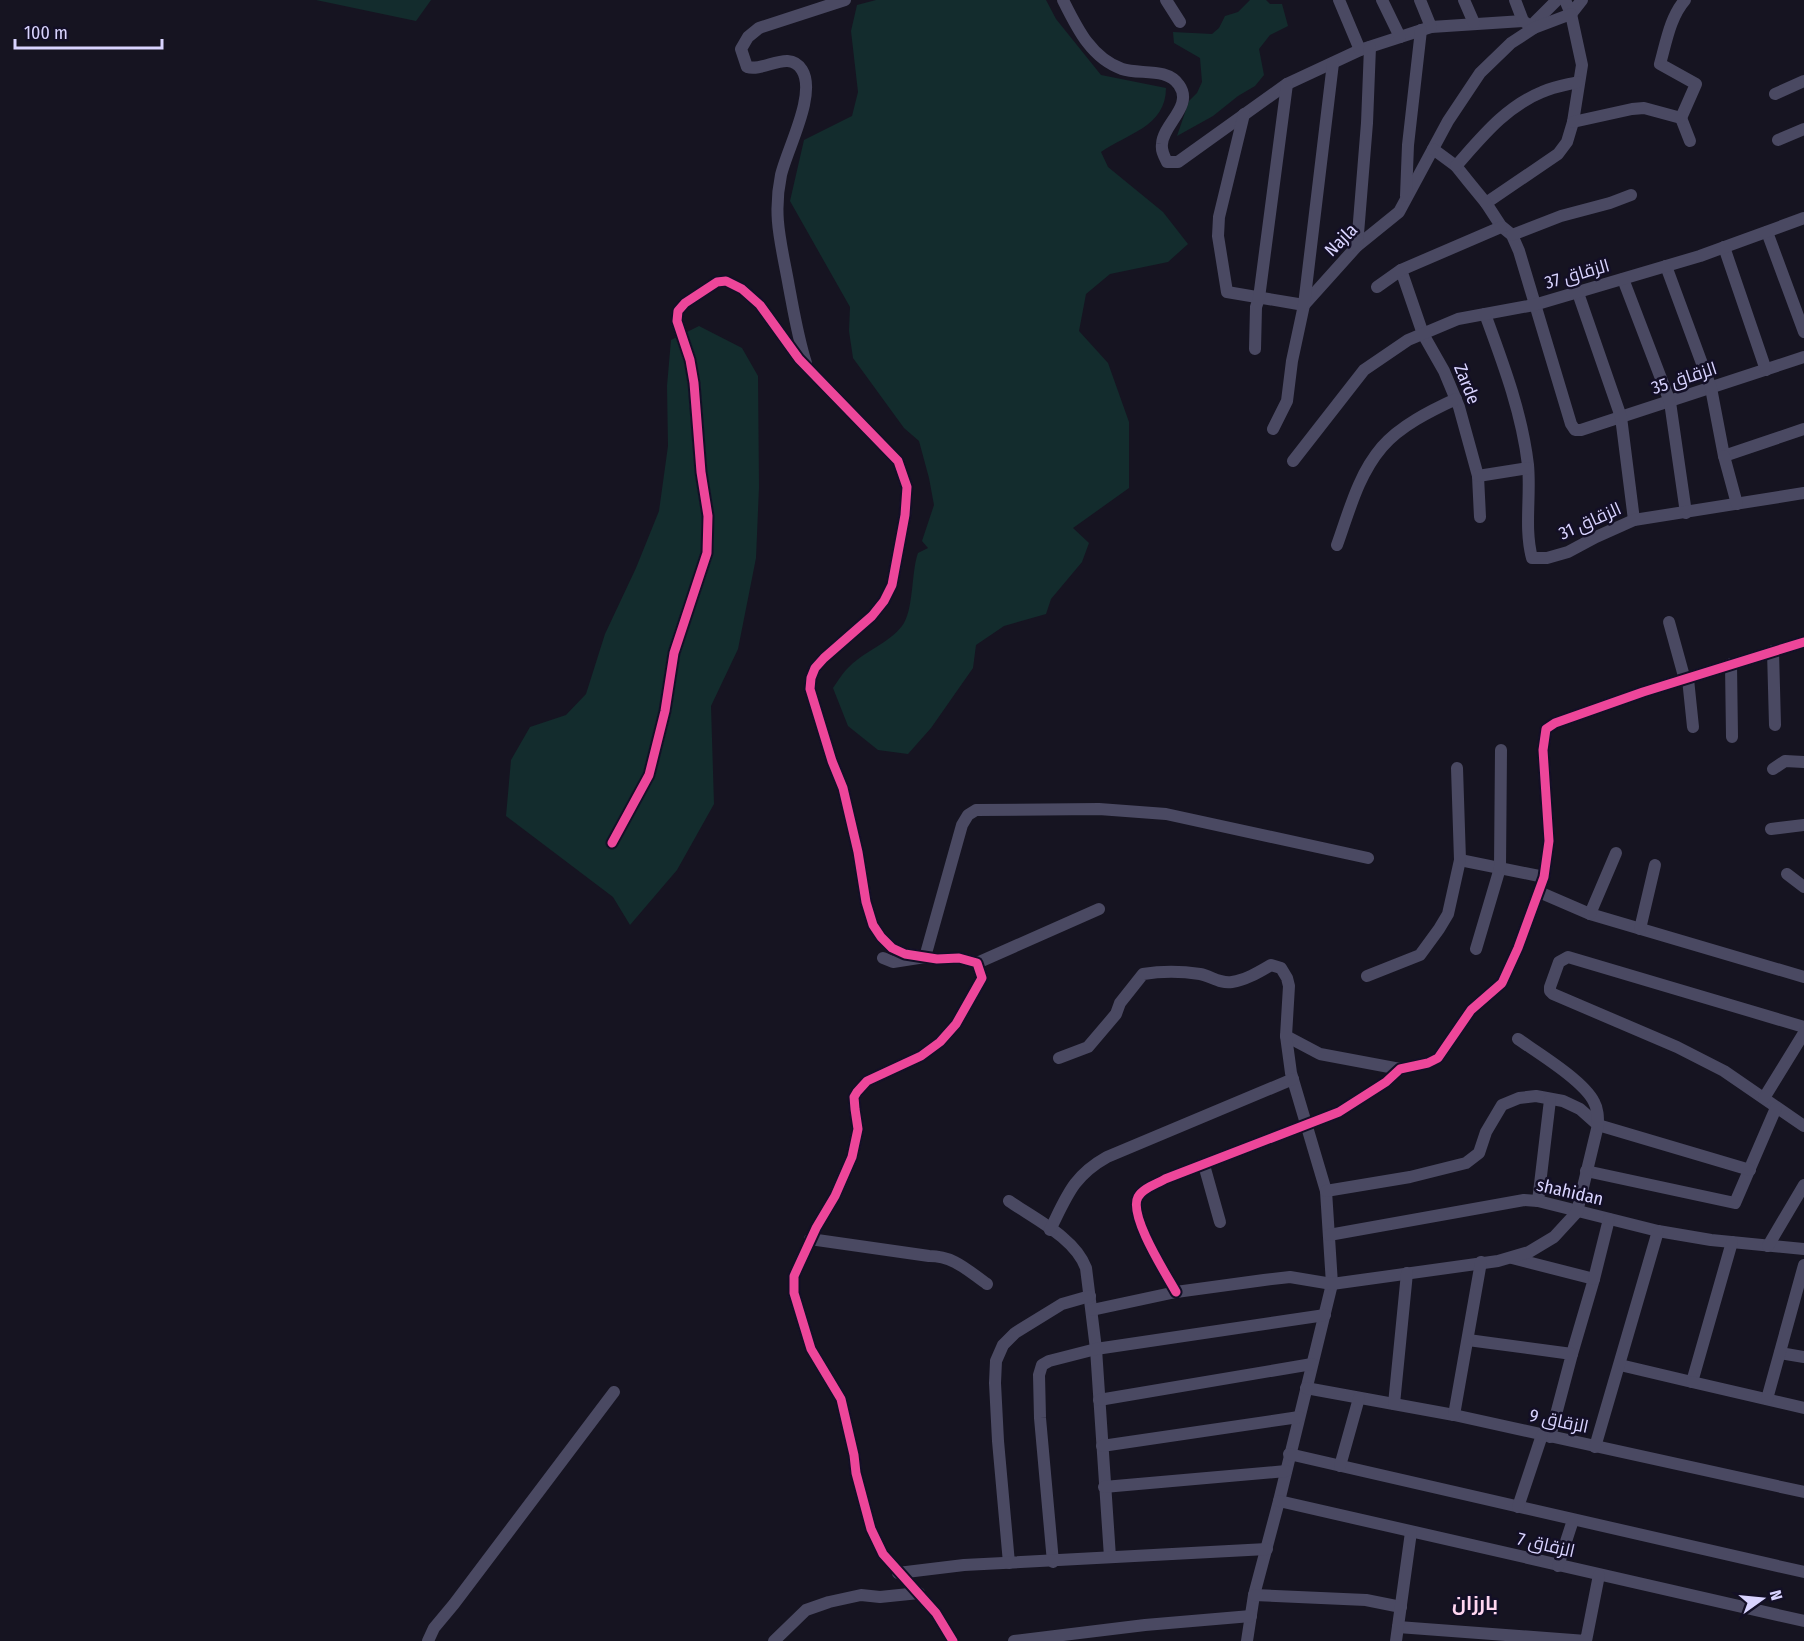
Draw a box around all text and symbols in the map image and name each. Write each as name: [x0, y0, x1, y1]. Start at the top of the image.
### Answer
scale bar: [15, 12, 162, 50]
text: 100 m: [24, 22, 68, 44]
street label: Najla: [1320, 219, 1362, 261]
street label: الزقاق 37: [1542, 254, 1612, 295]
street label: الزقاق 35: [1648, 357, 1720, 400]
street label: Zarde: [1449, 361, 1485, 407]
street label: الزقاق 31: [1555, 498, 1625, 545]
street label: shahidan: [1534, 1174, 1606, 1210]
street label: الزقاق 9: [1527, 1404, 1591, 1439]
street label: الزقاق 7: [1515, 1528, 1577, 1563]
north arrow: [1732, 1569, 1792, 1629]
text: N: [1766, 1588, 1786, 1602]
district label: بارزان: [1452, 1591, 1498, 1615]

